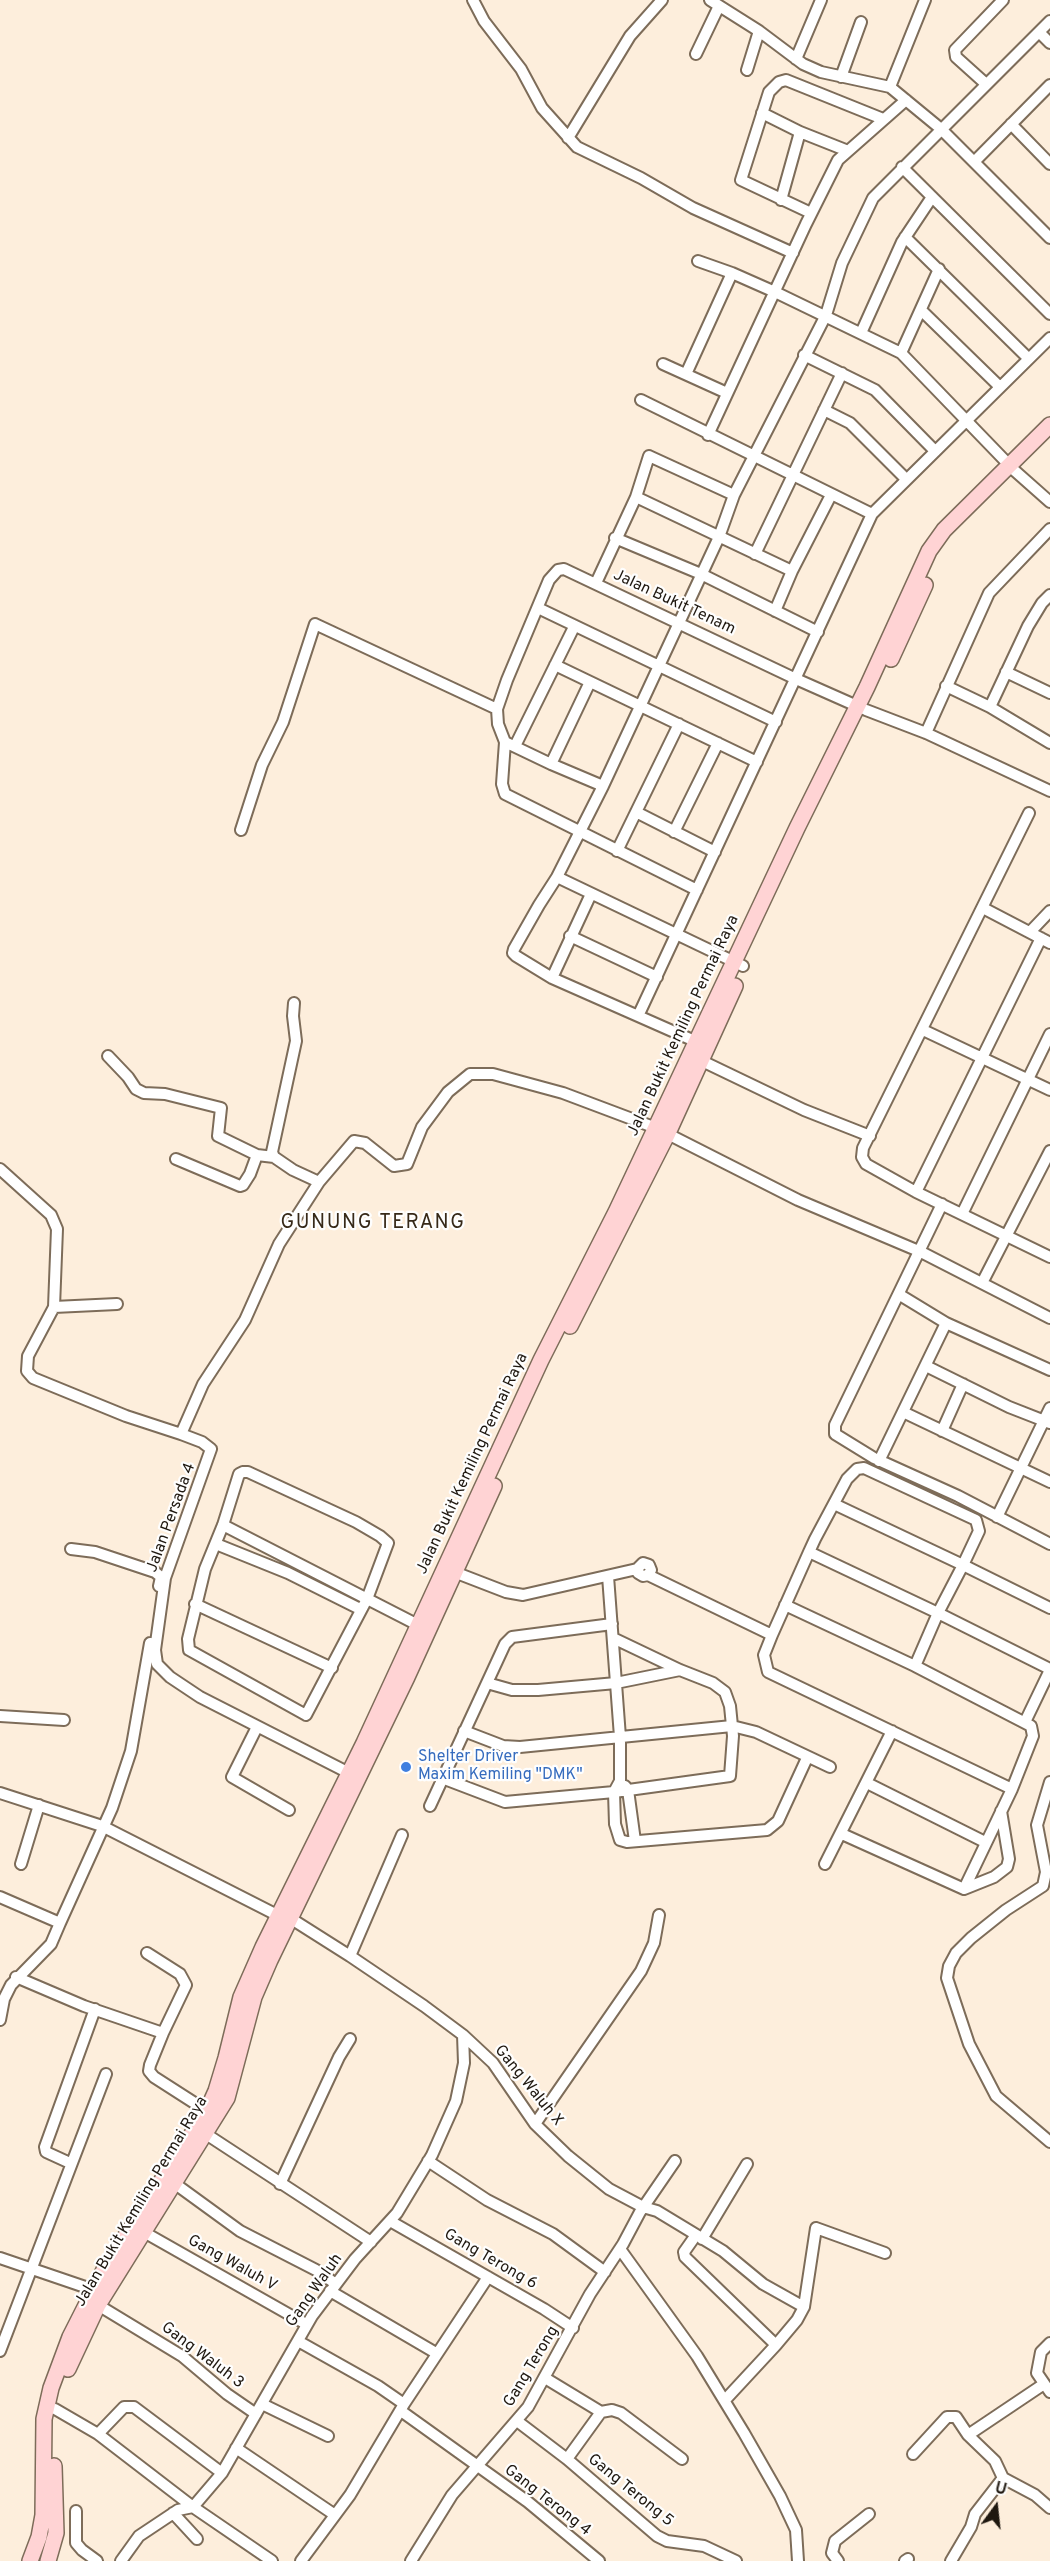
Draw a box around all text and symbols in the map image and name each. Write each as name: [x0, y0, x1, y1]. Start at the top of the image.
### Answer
street label: Jalan Bukit Tenam: [610, 566, 738, 640]
street label: Jalan Bukit Kemiling Permai Raya: [624, 912, 744, 1140]
district label: GUNUNG TERANG: [281, 1212, 465, 1236]
street label: Jalan Bukit Kemiling Permai Raya: [413, 1350, 533, 1578]
street label: Jalan Persada 4: [143, 1461, 201, 1575]
place label: Shelter Driver Maxim Kemiling "DMK": [418, 1748, 583, 1786]
marker: Shelter Driver Maxim Kemiling "DMK": [399, 1760, 413, 1774]
street label: Gang Waluh X: [489, 2042, 567, 2130]
street label: Jalan Bukit Kemiling Permai Raya: [72, 2093, 212, 2311]
street label: Gang Terong 6: [440, 2226, 540, 2294]
street label: Gang Waluh V: [184, 2231, 280, 2297]
street label: Gang Waluh: [283, 2251, 347, 2331]
street label: Gang Waluh 3: [157, 2319, 247, 2393]
street label: Gang Terong: [500, 2323, 564, 2411]
street label: Gang Terong 5: [583, 2451, 677, 2531]
street label: Gang Terong 4: [500, 2461, 594, 2541]
north arrow: [966, 2477, 1026, 2537]
text: U: [993, 2478, 1009, 2501]

